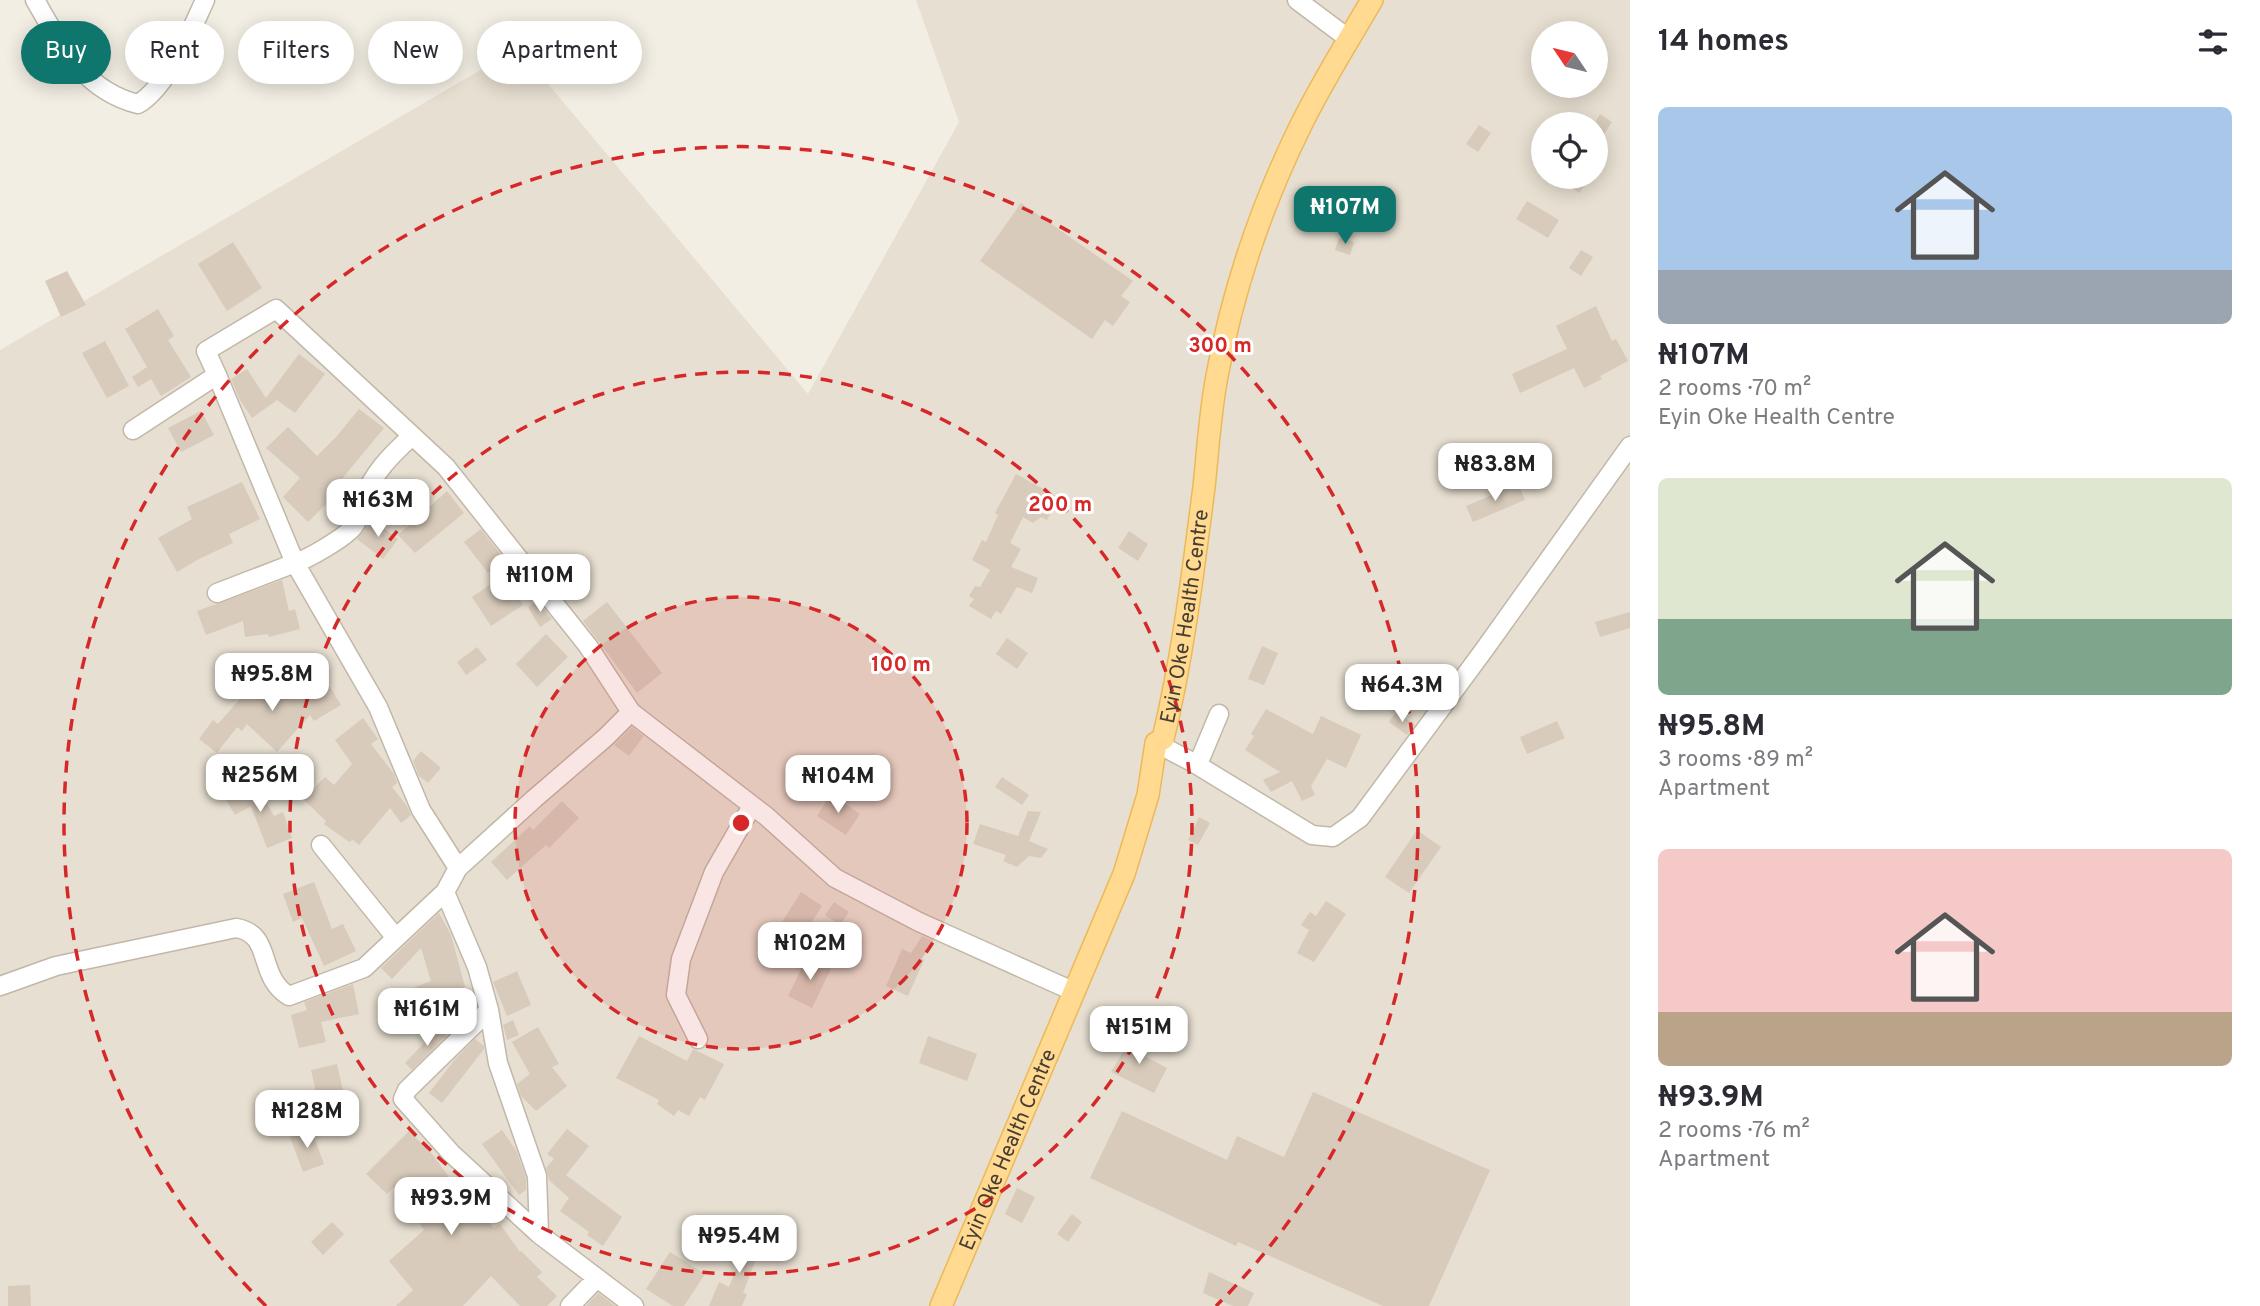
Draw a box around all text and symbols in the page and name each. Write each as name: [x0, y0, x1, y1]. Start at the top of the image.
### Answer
chip: Buy: [21, 21, 111, 84]
chip: Rent: [125, 21, 224, 84]
chip: Filters: [238, 21, 354, 84]
chip: New: [368, 21, 463, 84]
chip: Apartment: [477, 21, 642, 84]
north arrow: [1531, 21, 1608, 98]
map controls: [1531, 21, 1608, 189]
icon: filters: [2194, 23, 2232, 61]
text: 14 homes: [1658, 24, 1789, 61]
button: locate: [1531, 112, 1608, 189]
icon: home: [1882, 152, 2008, 278]
pin: ₦107M: [1296, 187, 1394, 246]
text: ₦107M: [1310, 194, 1380, 223]
text: 300 m: [1188, 333, 1252, 360]
text: ₦107M: [1658, 338, 1750, 375]
text: 2 rooms · 70 m²: [1658, 375, 1811, 404]
text: Eyin Oke Health Centre: [1658, 404, 1895, 433]
pin: ₦83.8M: [1438, 444, 1552, 503]
text: ₦83.8M: [1454, 451, 1536, 480]
pin: ₦163M: [329, 480, 427, 539]
text: ₦163M: [342, 487, 414, 516]
text: 200 m: [1028, 492, 1092, 519]
street label: Eyin Oke Health Centre: [1155, 508, 1216, 726]
icon: home: [1882, 523, 2008, 649]
pin: ₦110M: [491, 554, 589, 614]
text: ₦110M: [506, 562, 574, 591]
text: 100 m: [871, 652, 931, 679]
pin: ₦95.8M: [215, 654, 329, 713]
text: ₦95.8M: [231, 661, 313, 690]
pin: ₦64.3M: [1345, 664, 1459, 724]
text: ₦64.3M: [1361, 672, 1443, 701]
text: ₦95.8M: [1658, 709, 1765, 746]
text: 3 rooms · 89 m²: [1658, 746, 1813, 775]
pin: ₦256M: [211, 754, 309, 814]
pin: ₦104M: [789, 756, 887, 815]
text: ₦256M: [222, 762, 298, 791]
text: ₦104M: [801, 763, 875, 792]
text: Apartment: [1658, 775, 1770, 804]
centre of rings: [729, 811, 753, 835]
icon: home: [1882, 894, 2008, 1020]
pin: ₦102M: [761, 922, 859, 982]
text: ₦102M: [774, 930, 846, 959]
pin: ₦161M: [378, 988, 476, 1048]
text: ₦161M: [394, 996, 460, 1025]
pin: ₦151M: [1090, 1006, 1188, 1066]
text: ₦151M: [1106, 1014, 1172, 1043]
street label: Eyin Oke Health Centre: [954, 1045, 1063, 1255]
text: ₦93.9M: [1658, 1080, 1764, 1117]
pin: ₦128M: [258, 1090, 356, 1150]
text: ₦128M: [271, 1098, 343, 1127]
text: 2 rooms · 76 m²: [1658, 1117, 1810, 1146]
text: Apartment: [1658, 1146, 1770, 1175]
pin: ₦93.9M: [394, 1178, 508, 1237]
text: ₦93.9M: [410, 1185, 492, 1214]
pin: ₦95.4M: [682, 1216, 796, 1275]
text: ₦95.4M: [698, 1223, 780, 1252]

